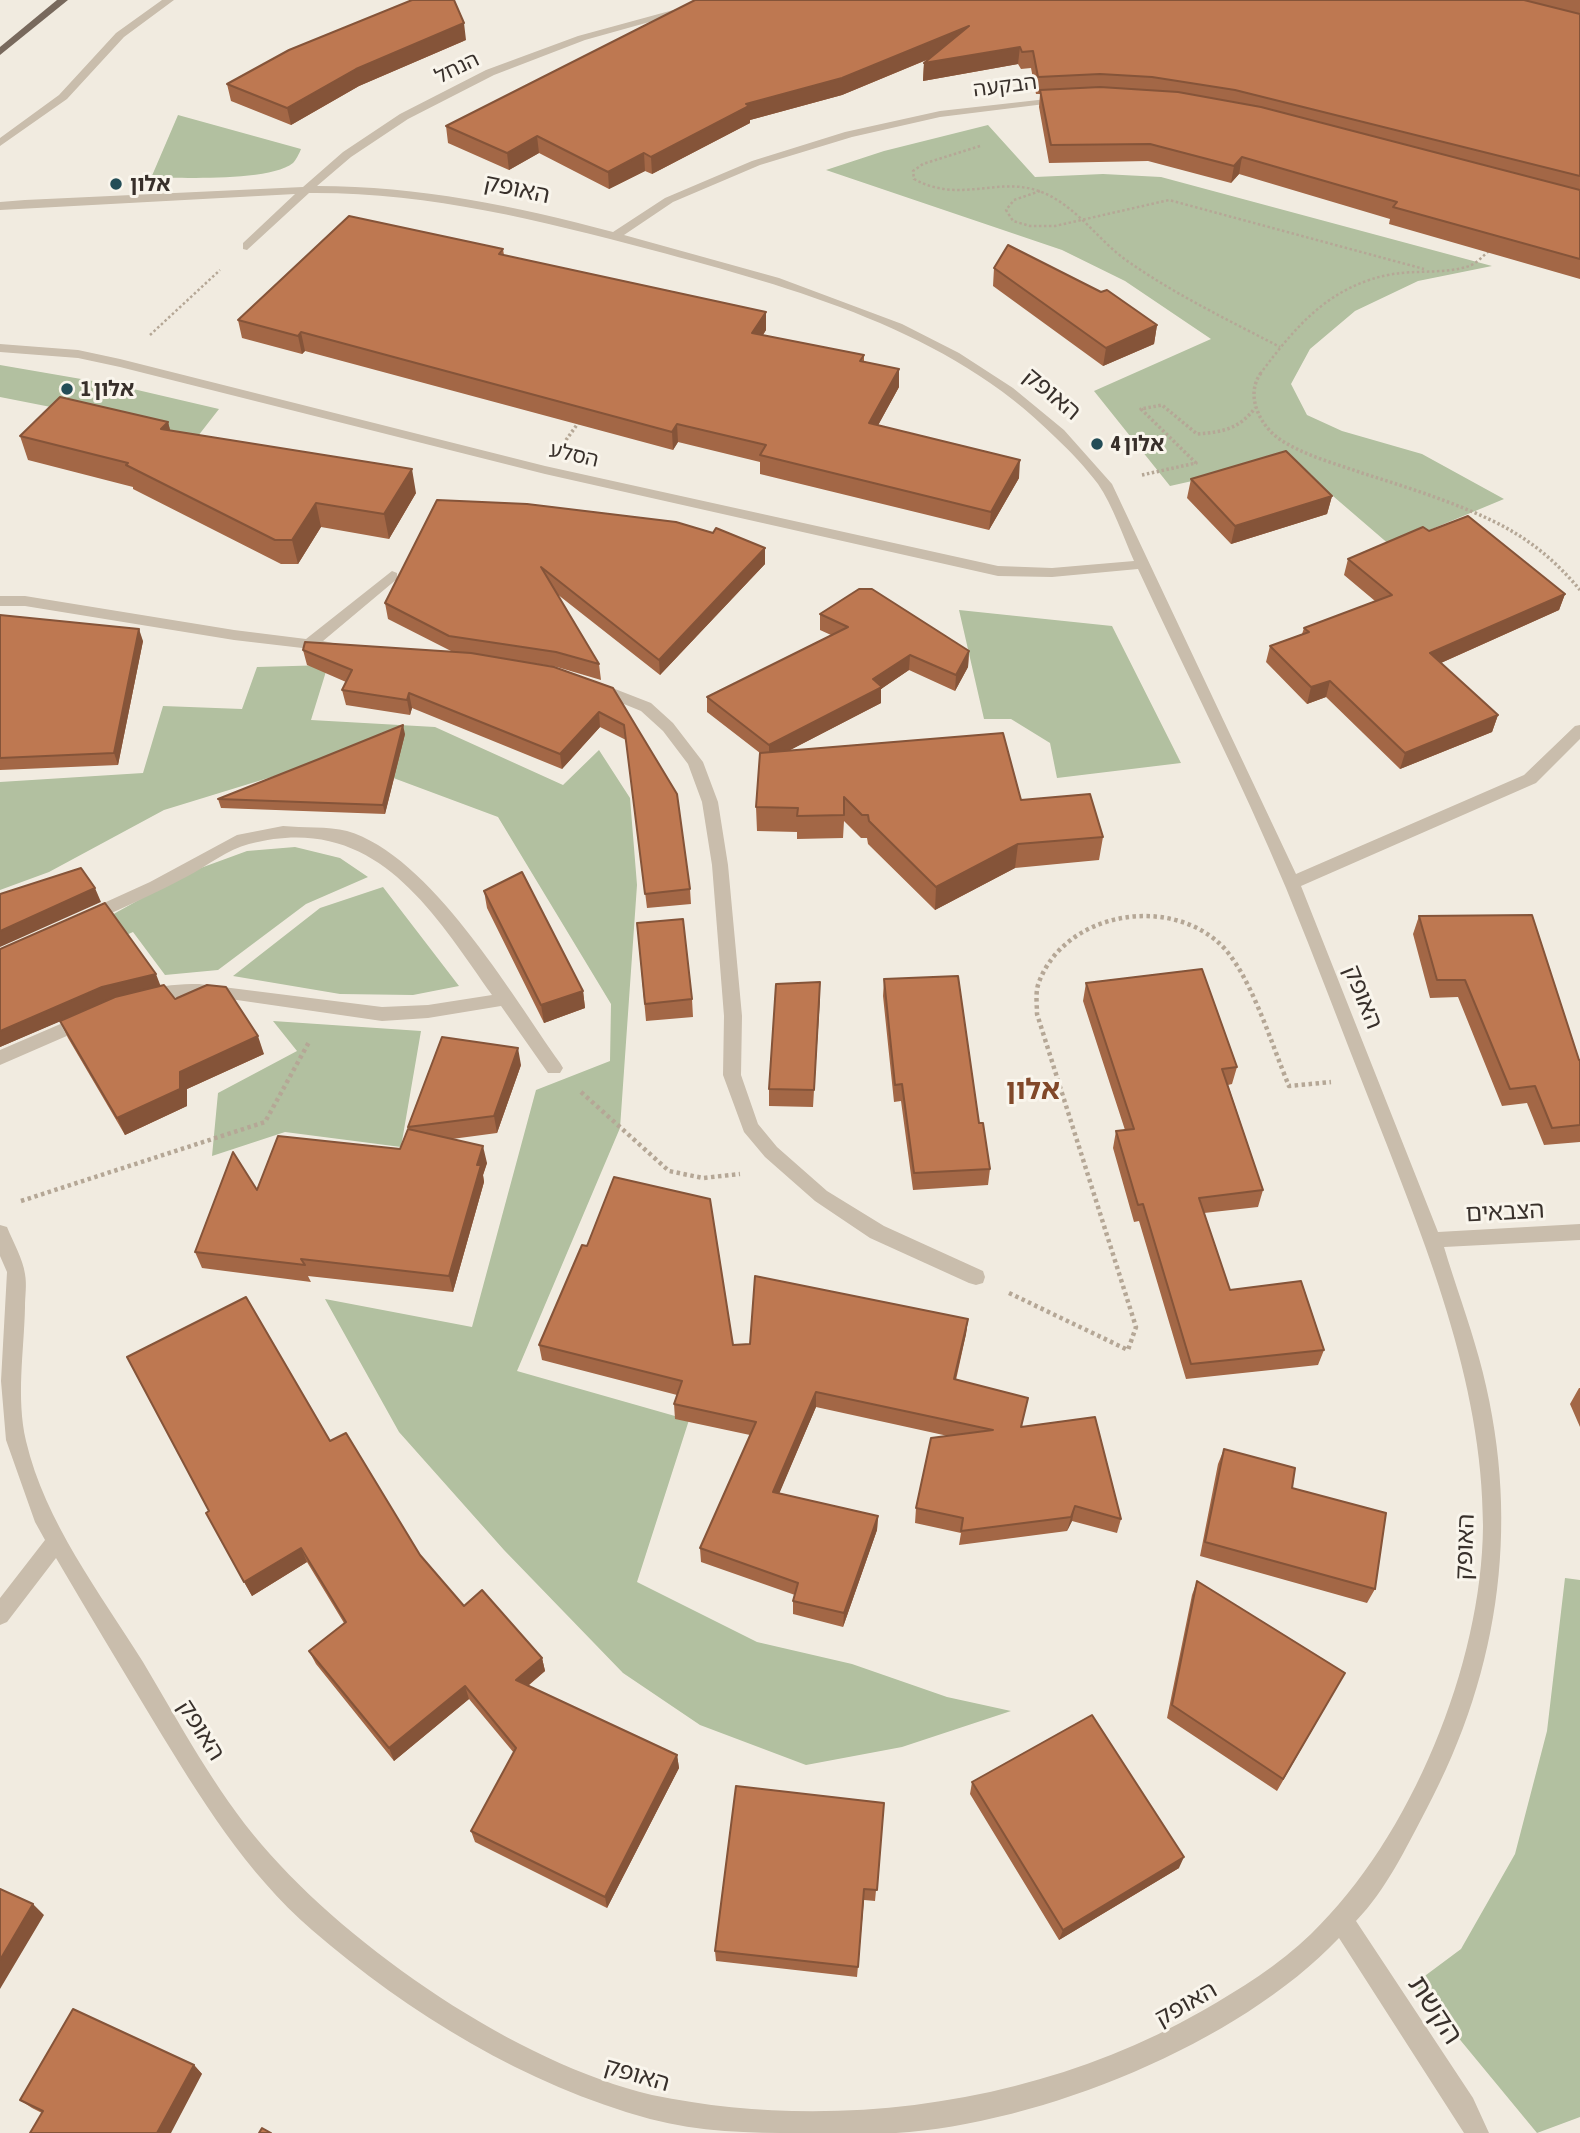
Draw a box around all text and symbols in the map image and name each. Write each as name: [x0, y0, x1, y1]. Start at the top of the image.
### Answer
street label: הנחל: [431, 47, 483, 89]
street label: הבקעה: [972, 70, 1038, 102]
street label: האופק: [482, 168, 552, 210]
place label: אלון: [130, 171, 170, 197]
marker: אלון: [108, 176, 124, 192]
street label: האופק: [1017, 362, 1087, 426]
place label: אלון 1: [81, 376, 134, 402]
marker: אלון 1: [59, 381, 75, 397]
place label: אלון 4: [1111, 431, 1164, 457]
marker: אלון 4: [1089, 436, 1105, 452]
street label: הסלע: [547, 437, 601, 473]
street label: האופק: [1337, 961, 1389, 1033]
district label: אלון: [1006, 1073, 1060, 1107]
street label: הצבאים: [1465, 1196, 1545, 1228]
street label: האופק: [1449, 1513, 1481, 1581]
street label: האופק: [171, 1694, 231, 1766]
street label: הקשת: [1401, 1970, 1469, 2050]
street label: האופק: [1150, 1975, 1222, 2033]
street label: האופק: [601, 2052, 673, 2098]

